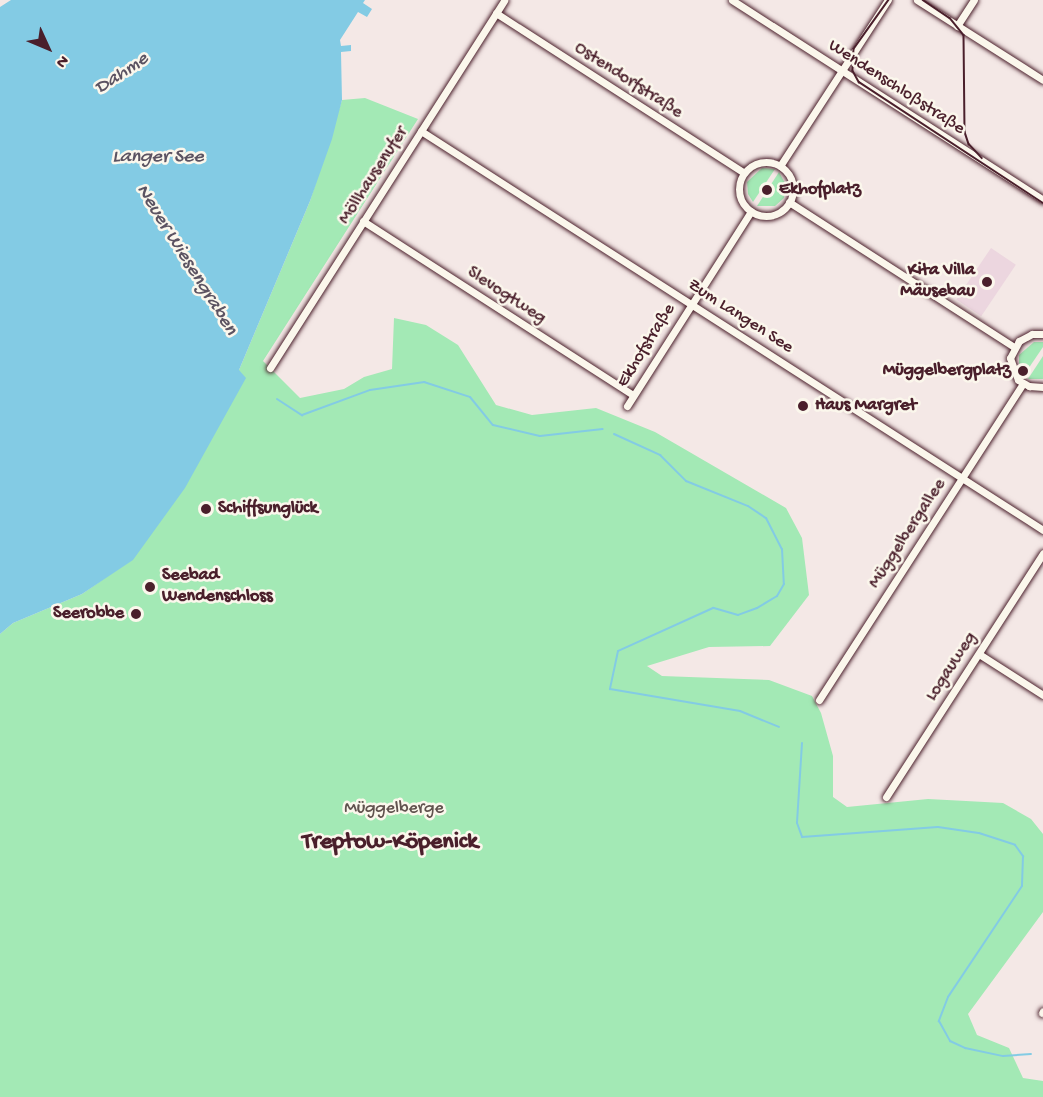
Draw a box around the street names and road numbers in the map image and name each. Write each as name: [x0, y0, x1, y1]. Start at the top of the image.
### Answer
street label: Wendenschloßstraße: [824, 36, 968, 140]
street label: Ostendorfstraße: [570, 38, 686, 124]
street label: Möllhausenufer: [334, 123, 414, 229]
street label: Slevogtweg: [462, 262, 550, 330]
street label: Zum Langen See: [683, 275, 797, 359]
street label: Ekhofstraße: [613, 300, 681, 392]
street label: Müggelbergallee: [864, 475, 952, 593]
street label: Logauweg: [922, 628, 982, 706]

